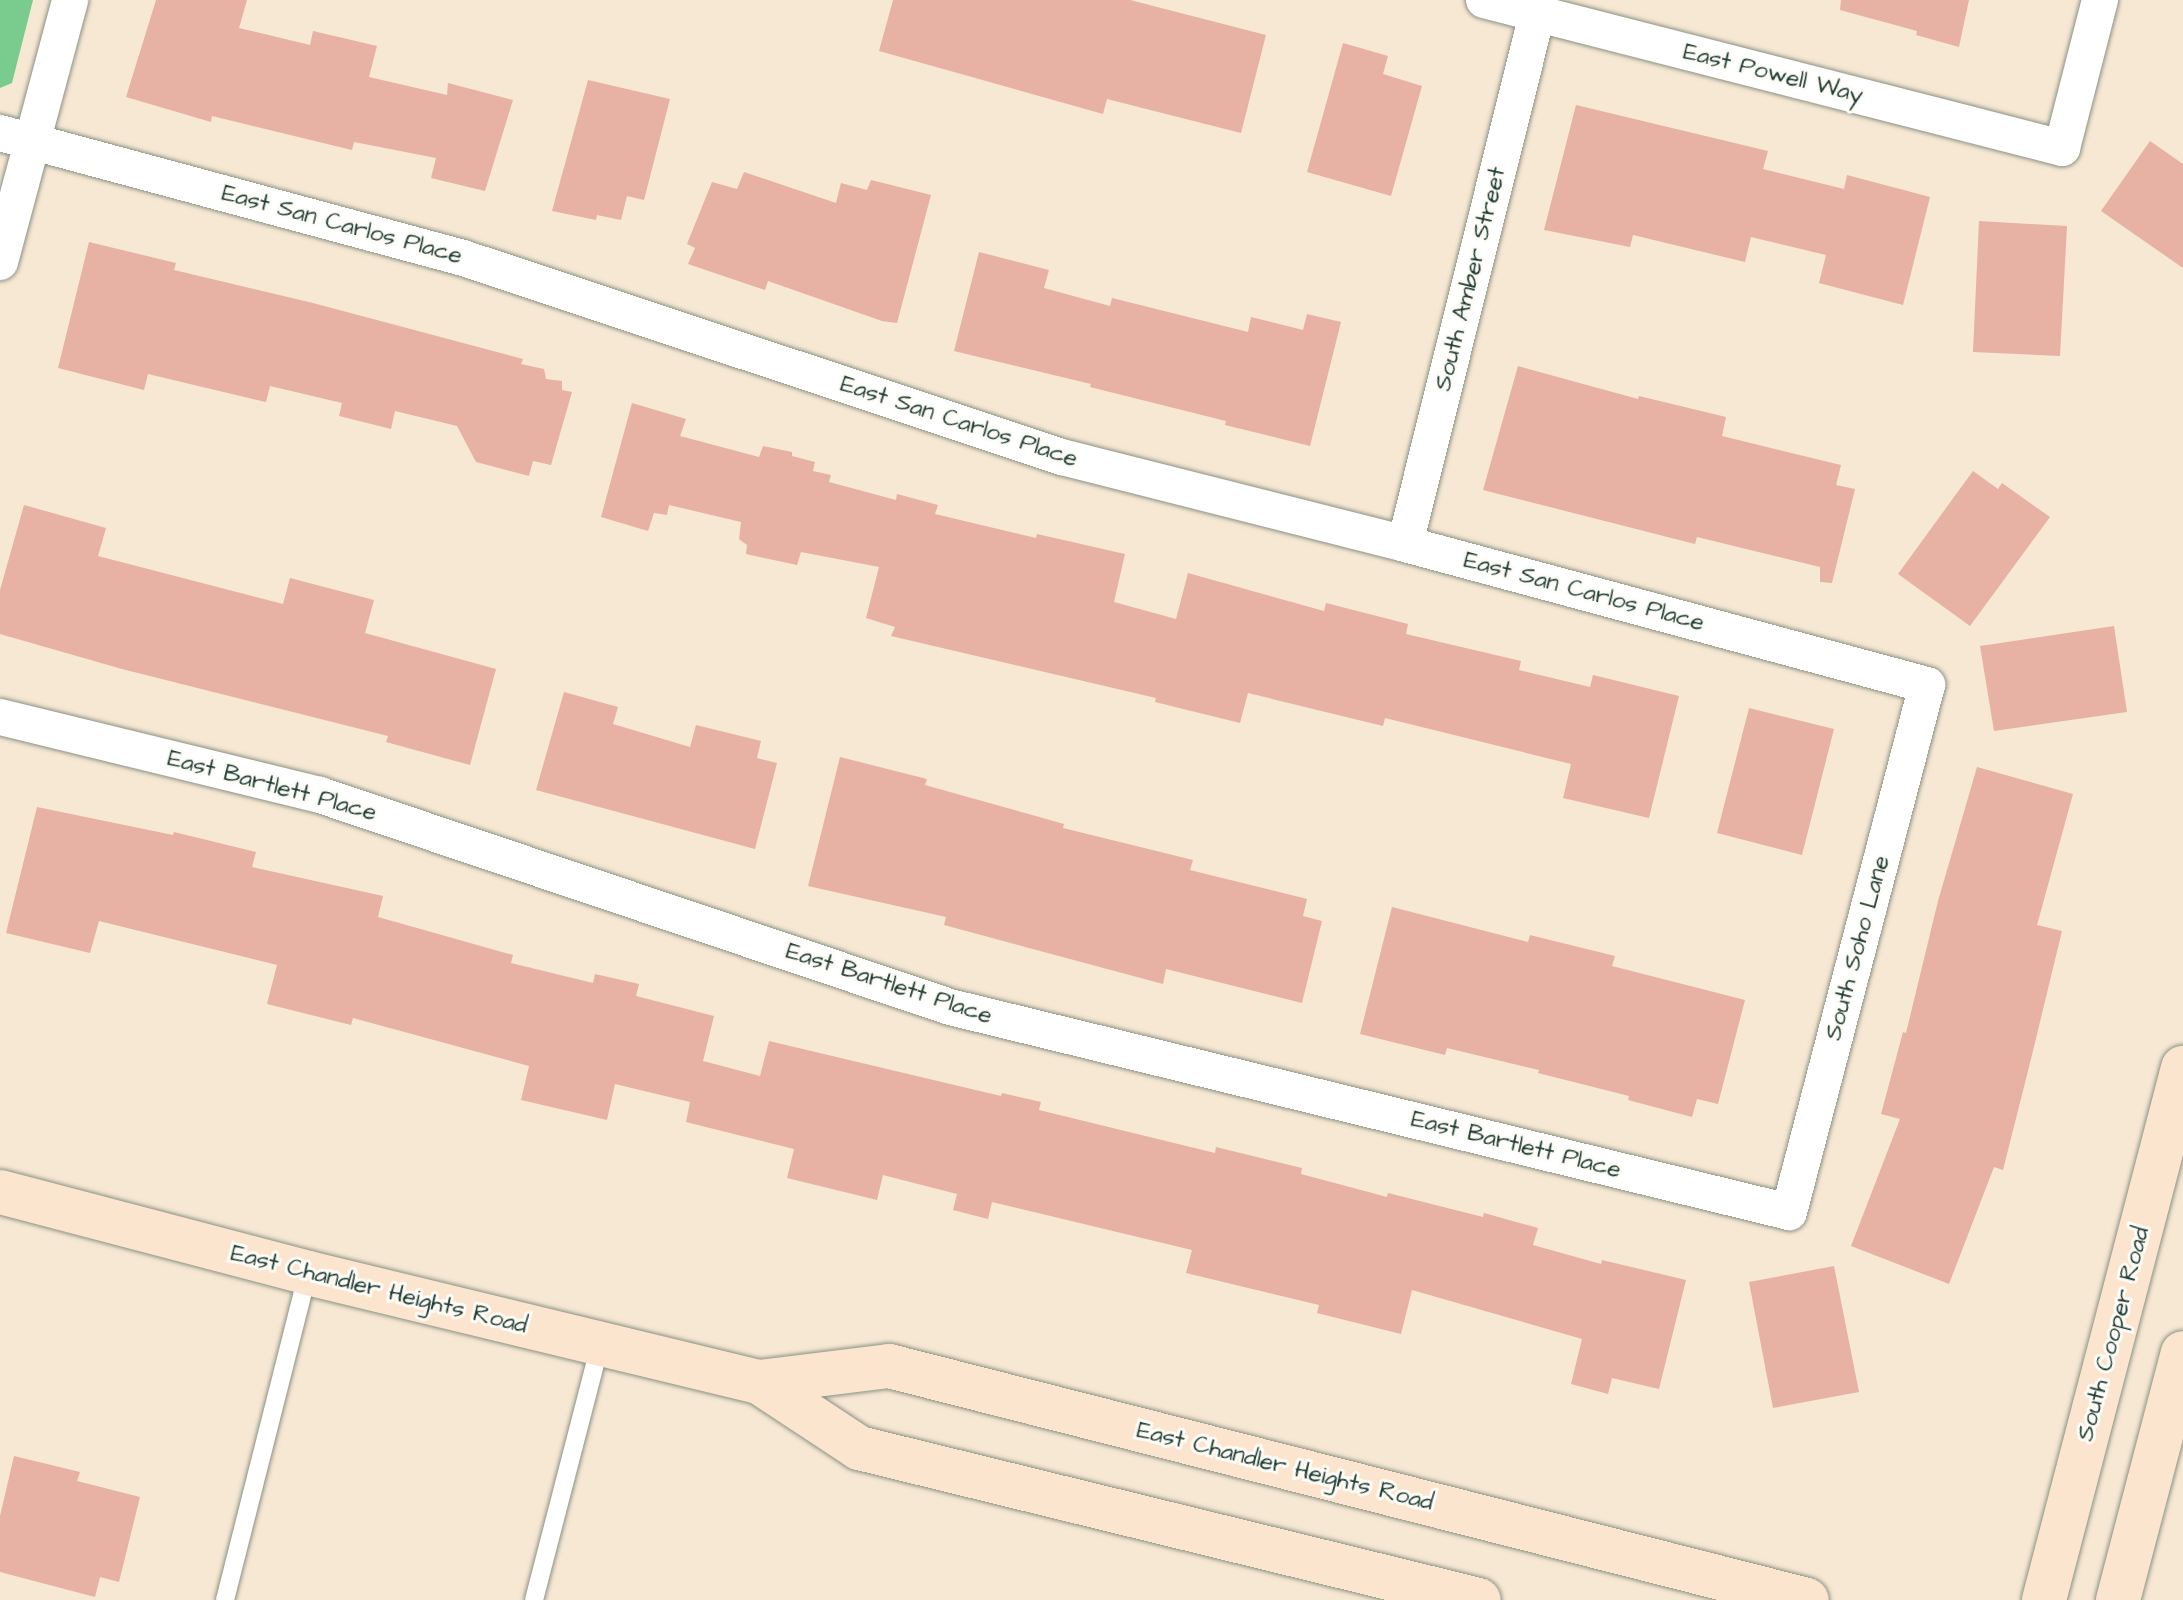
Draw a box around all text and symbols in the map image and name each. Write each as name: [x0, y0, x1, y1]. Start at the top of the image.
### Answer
street label: East Powell Way: [1680, 38, 1866, 110]
street label: South Amber Street: [1429, 164, 1513, 394]
street label: East San Carlos Place: [219, 179, 465, 271]
street label: East San Carlos Place: [837, 370, 1081, 474]
street label: East San Carlos Place: [1461, 546, 1707, 638]
street label: East Bartlett Place: [164, 744, 380, 828]
street label: South Soho Lane: [1819, 852, 1897, 1044]
street label: East Bartlett Place: [782, 937, 996, 1031]
street label: East Bartlett Place: [1408, 1105, 1624, 1185]
street label: South Cooper Road: [2072, 1224, 2156, 1444]
street label: East Chandler Heights Road: [228, 1239, 530, 1341]
street label: East Chandler Heights Road: [1134, 1416, 1436, 1518]

